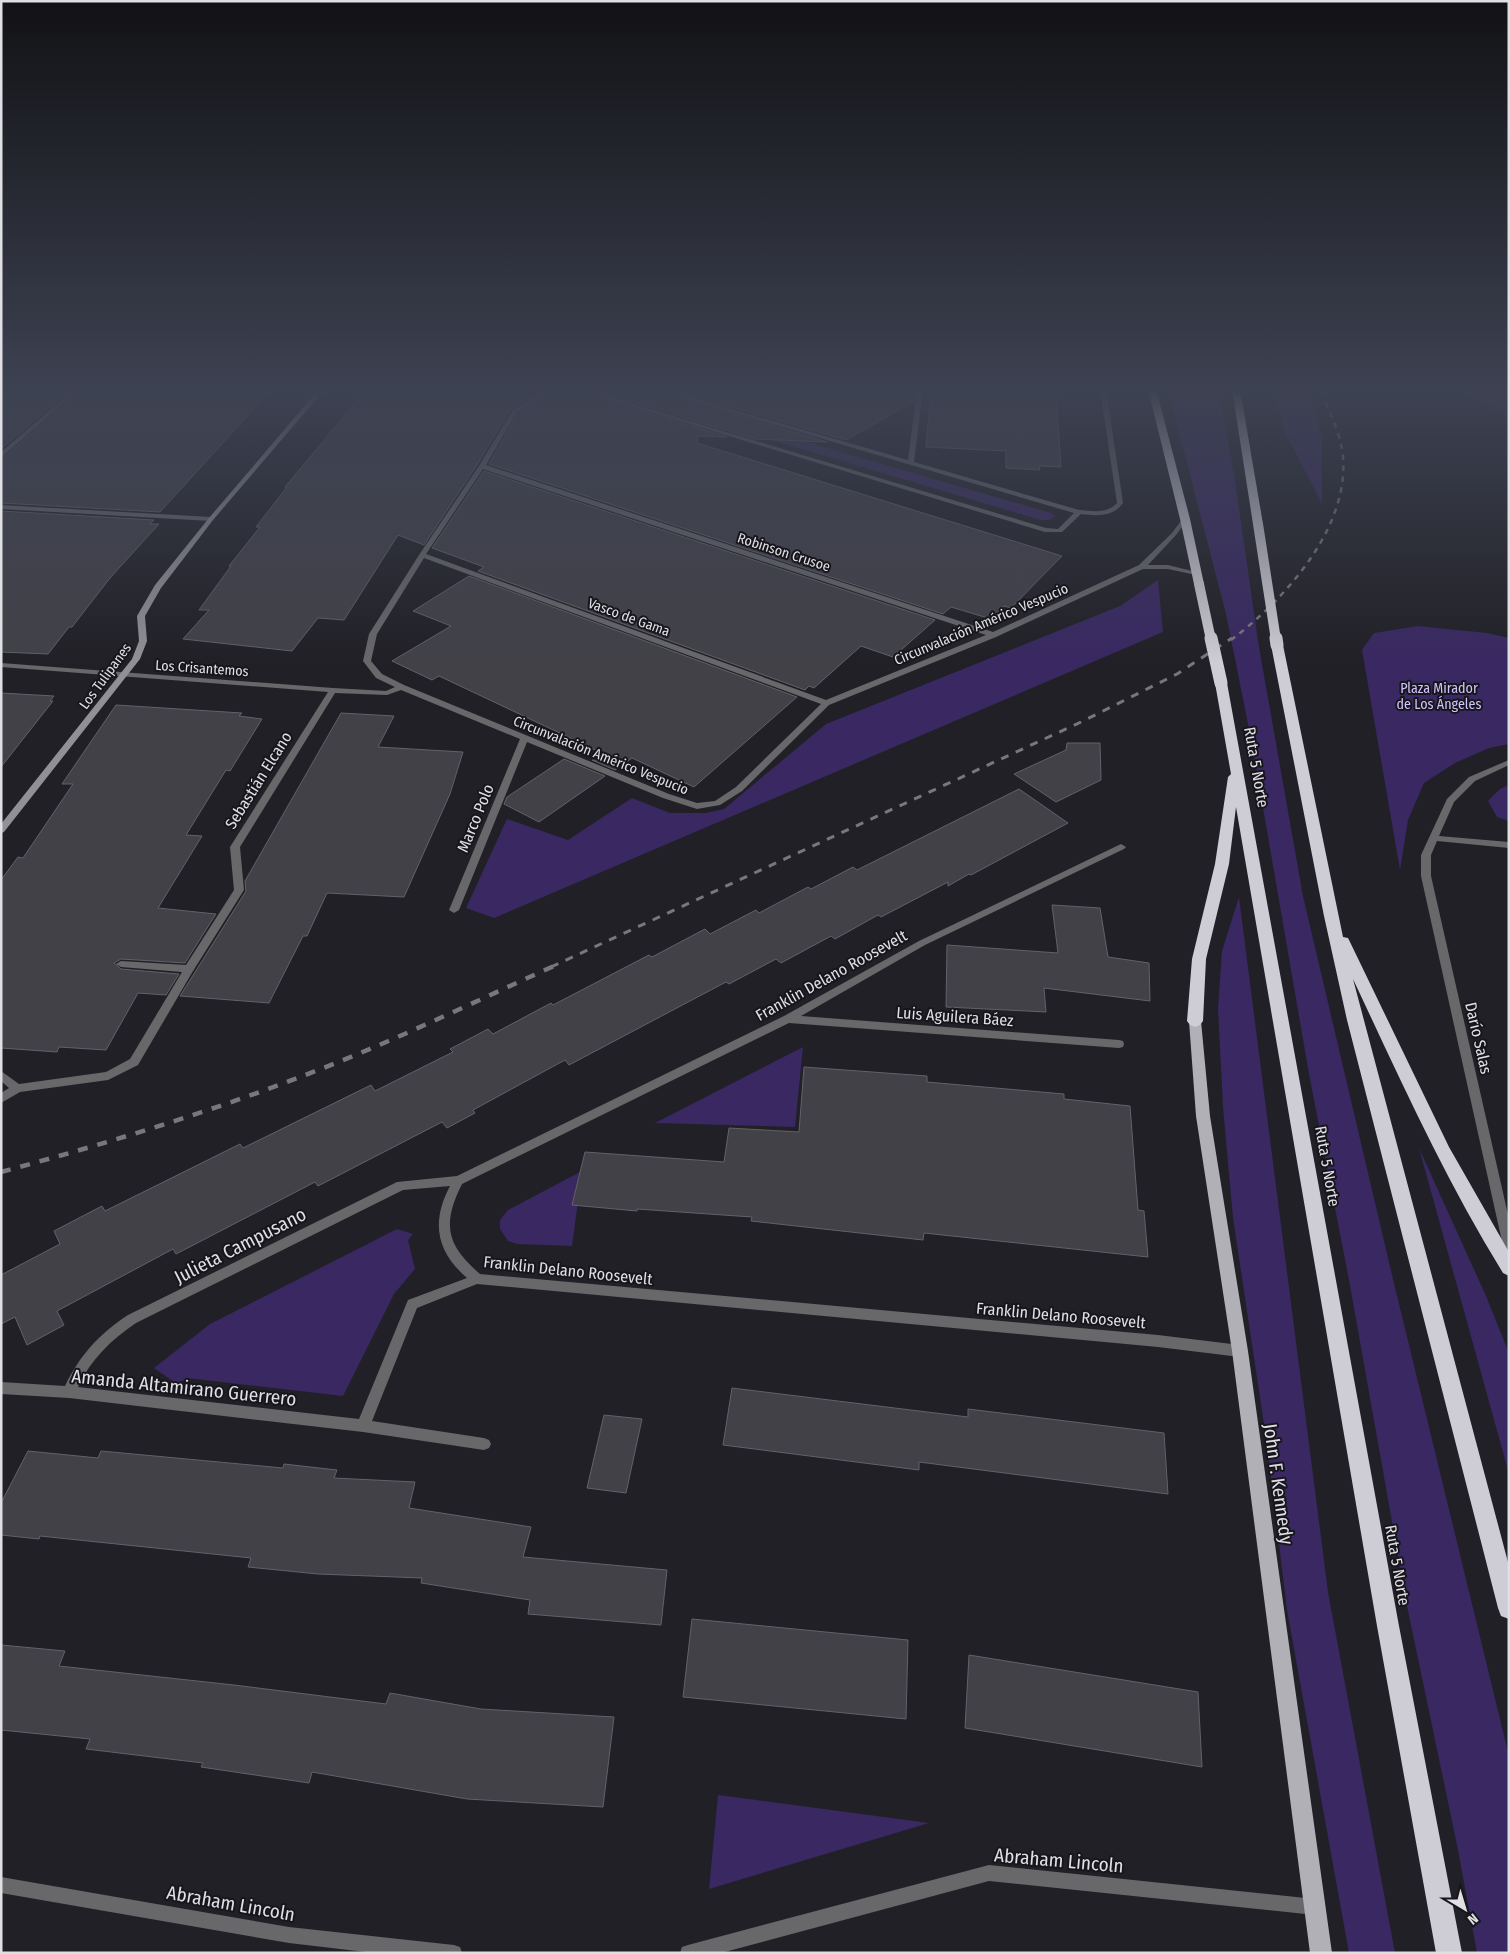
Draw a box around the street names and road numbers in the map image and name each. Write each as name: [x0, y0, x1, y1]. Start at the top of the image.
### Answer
street label: Robinson Crusoe: [735, 529, 832, 575]
street label: Circunvalación Américo Vespucio: [892, 580, 1071, 669]
street label: Vasco de Gama: [586, 595, 672, 640]
street label: Los Tulipanes: [76, 640, 135, 713]
street label: Los Crisantemos: [155, 657, 249, 680]
street label: Circunvalación Américo Vespucio: [511, 712, 691, 798]
street label: Ruta 5 Norte: [1240, 725, 1273, 809]
street label: Sebastián Elcano: [221, 728, 296, 832]
street label: Marco Polo: [453, 781, 498, 855]
street label: Franklin Delano Roosevelt: [752, 926, 911, 1025]
street label: Darío Salas: [1461, 1000, 1496, 1076]
street label: Luis Aguilera Báez: [896, 1003, 1014, 1030]
street label: Ruta 5 Norte: [1311, 1124, 1344, 1208]
street label: Julieta Campusano: [170, 1202, 310, 1289]
street label: Franklin Delano Roosevelt: [482, 1252, 654, 1289]
street label: Franklin Delano Roosevelt: [975, 1299, 1147, 1332]
street label: Amanda Altamirano Guerrero: [70, 1364, 297, 1411]
street label: John F. Kennedy: [1259, 1422, 1298, 1547]
street label: Ruta 5 Norte: [1381, 1523, 1414, 1607]
street label: Abraham Lincoln: [993, 1843, 1125, 1878]
street label: Abraham Lincoln: [165, 1881, 297, 1926]

